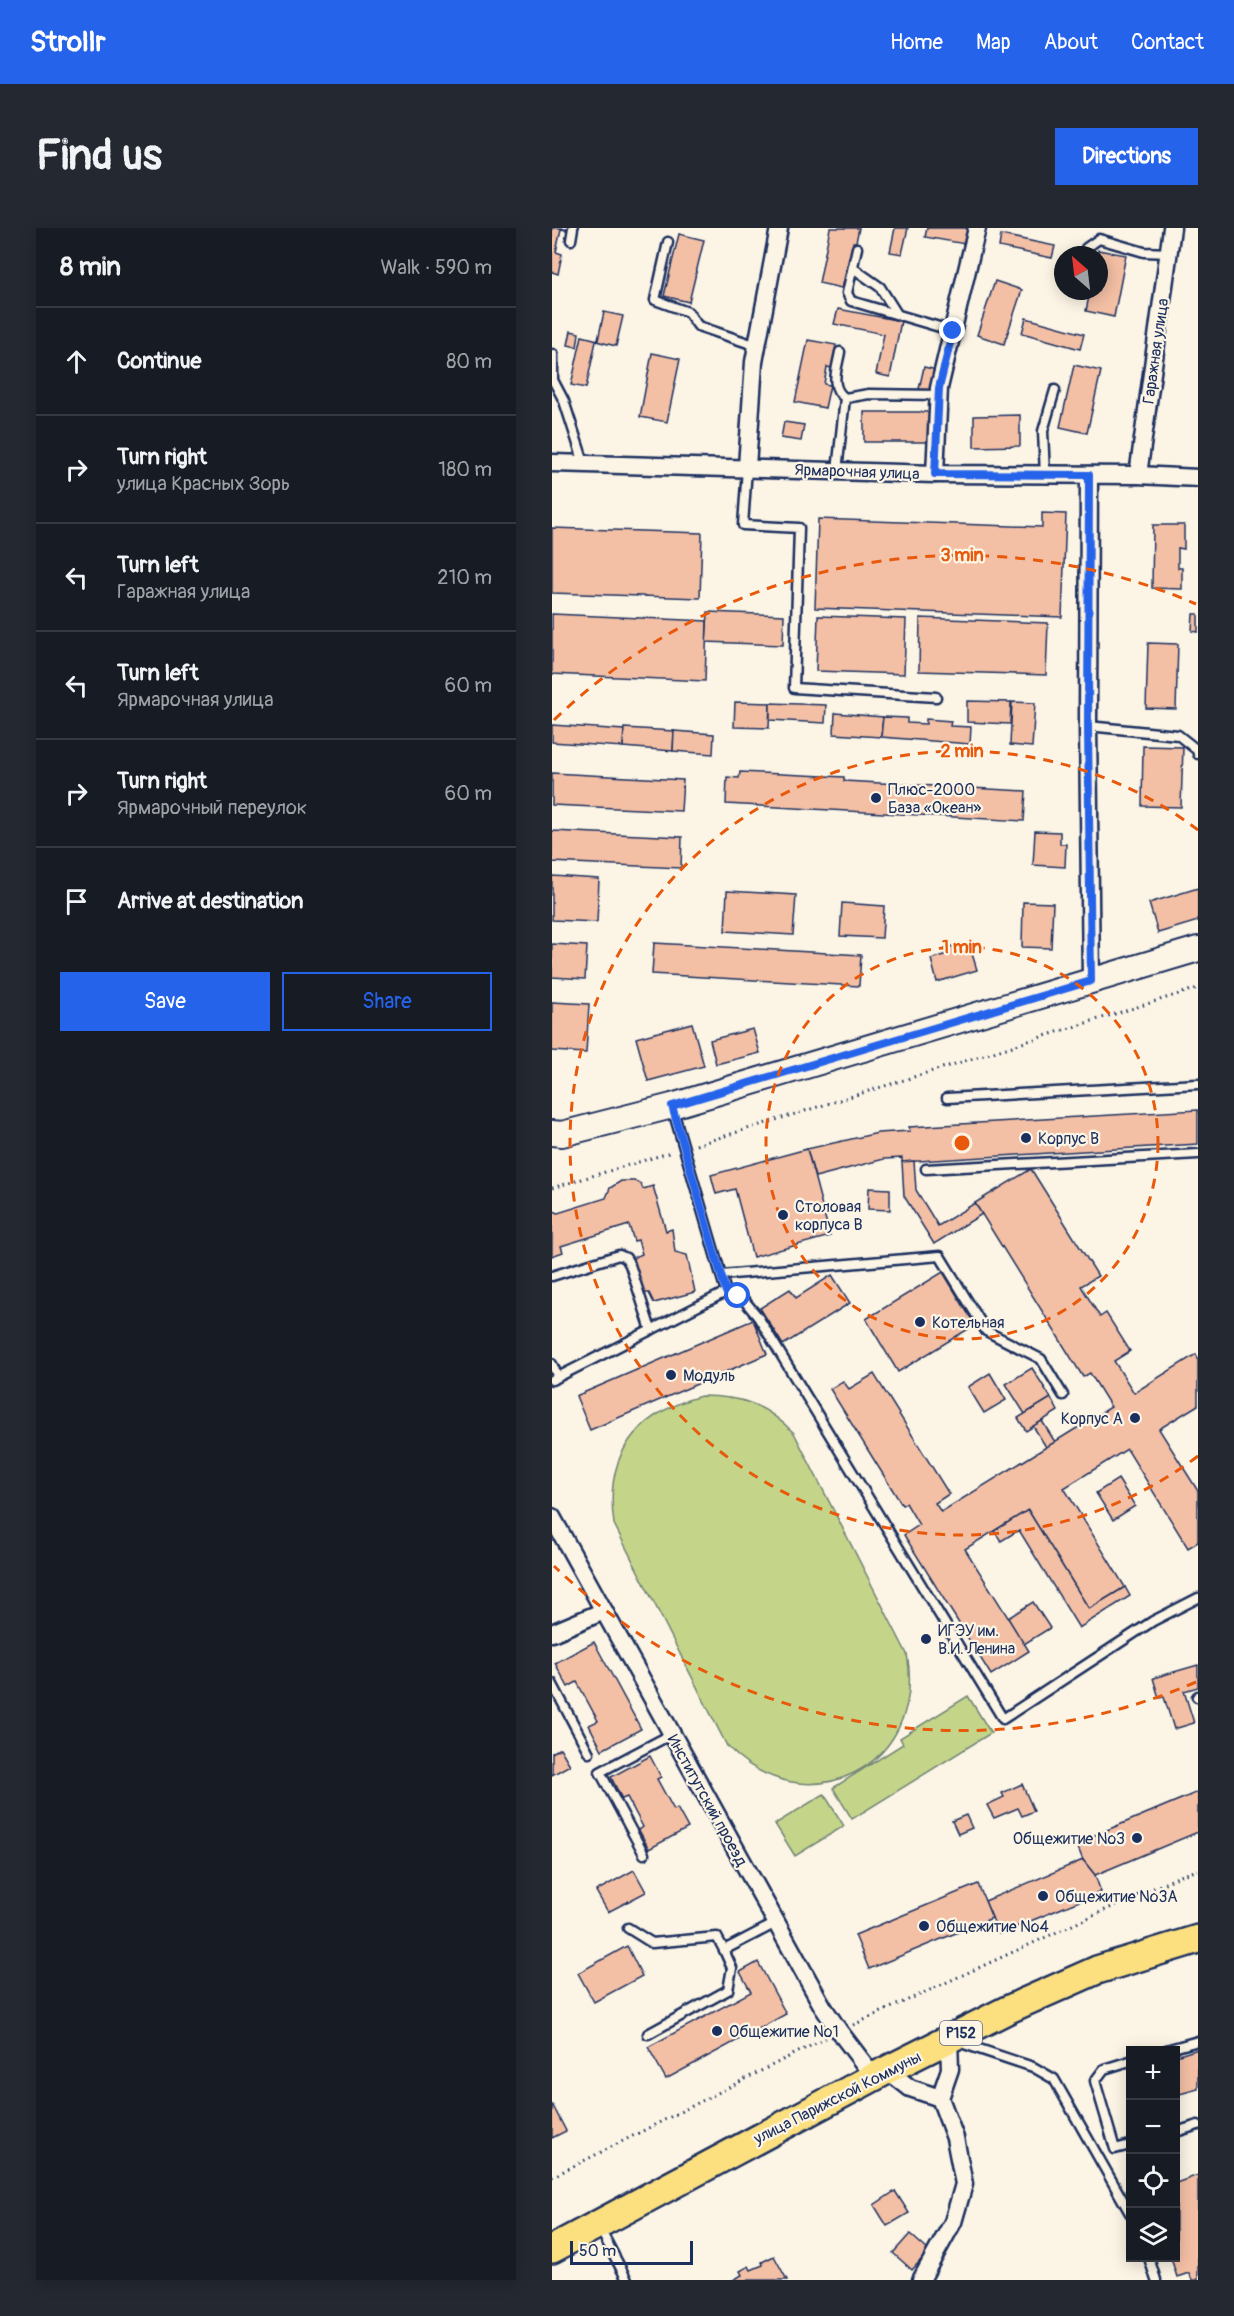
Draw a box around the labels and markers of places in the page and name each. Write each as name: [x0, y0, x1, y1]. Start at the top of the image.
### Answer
place label: Плюс-2000 База «Океан»: [888, 780, 981, 818]
marker: Плюс-2000 База «Океан»: [869, 791, 883, 805]
place label: Корпус В: [1038, 1129, 1099, 1149]
marker: Корпус В: [1019, 1131, 1033, 1145]
centre of rings: [952, 1133, 972, 1153]
place label: Столовая корпуса В: [795, 1197, 862, 1235]
marker: Столовая корпуса В: [776, 1208, 790, 1222]
place label: Котельная: [932, 1313, 1004, 1333]
marker: Котельная: [913, 1315, 927, 1329]
place label: Модуль: [683, 1366, 735, 1386]
marker: Модуль: [664, 1368, 678, 1382]
place label: Корпус А: [1061, 1409, 1123, 1429]
marker: Корпус А: [1128, 1411, 1142, 1425]
place label: ИГЭУ им. В.И. Ленина: [938, 1621, 1015, 1659]
marker: ИГЭУ им. В.И. Ленина: [919, 1632, 933, 1646]
place label: Общежитие №3: [1013, 1829, 1125, 1849]
marker: Общежитие №3: [1130, 1831, 1144, 1845]
place label: Общежитие №3А: [1055, 1887, 1178, 1907]
marker: Общежитие №3А: [1036, 1889, 1050, 1903]
place label: Общежитие №4: [936, 1917, 1049, 1937]
marker: Общежитие №4: [917, 1919, 931, 1933]
place label: Общежитие №1: [729, 2022, 839, 2042]
marker: Общежитие №1: [710, 2024, 724, 2038]

